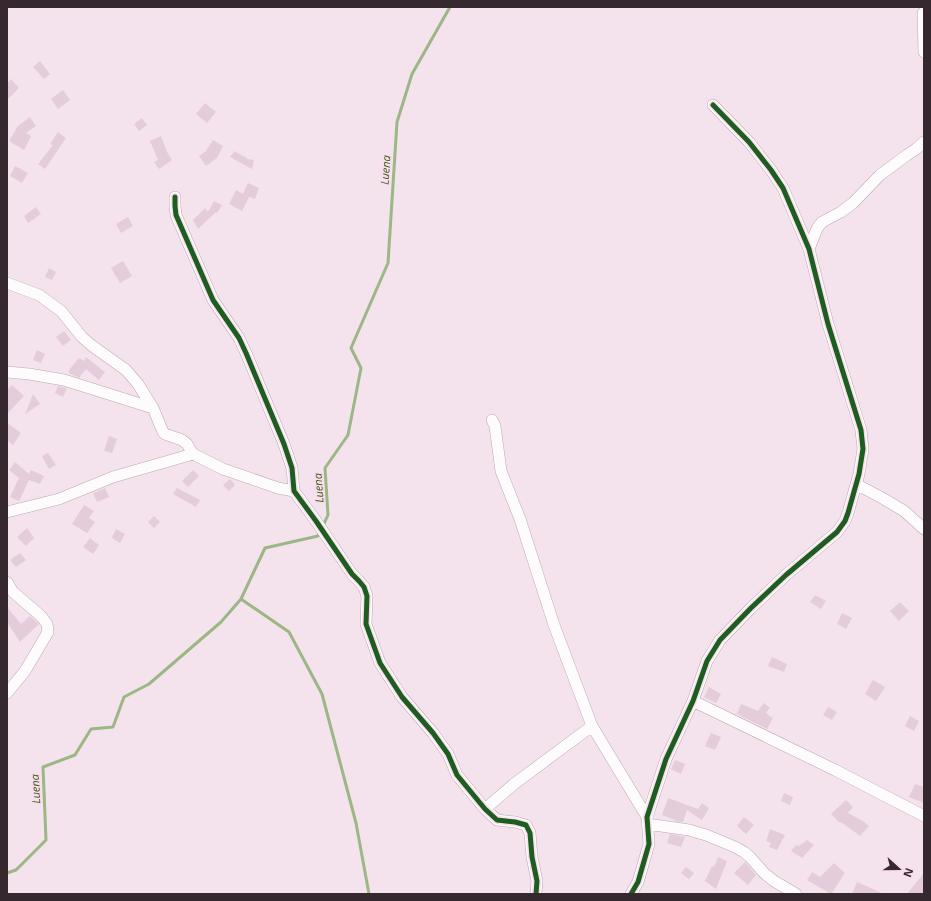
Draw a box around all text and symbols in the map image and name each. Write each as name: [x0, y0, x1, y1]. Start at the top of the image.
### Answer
water label: Luena: [376, 155, 394, 185]
water label: Luena: [309, 473, 327, 503]
water label: Luena: [27, 774, 43, 804]
north arrow: [879, 849, 919, 889]
text: N: [900, 866, 917, 880]

